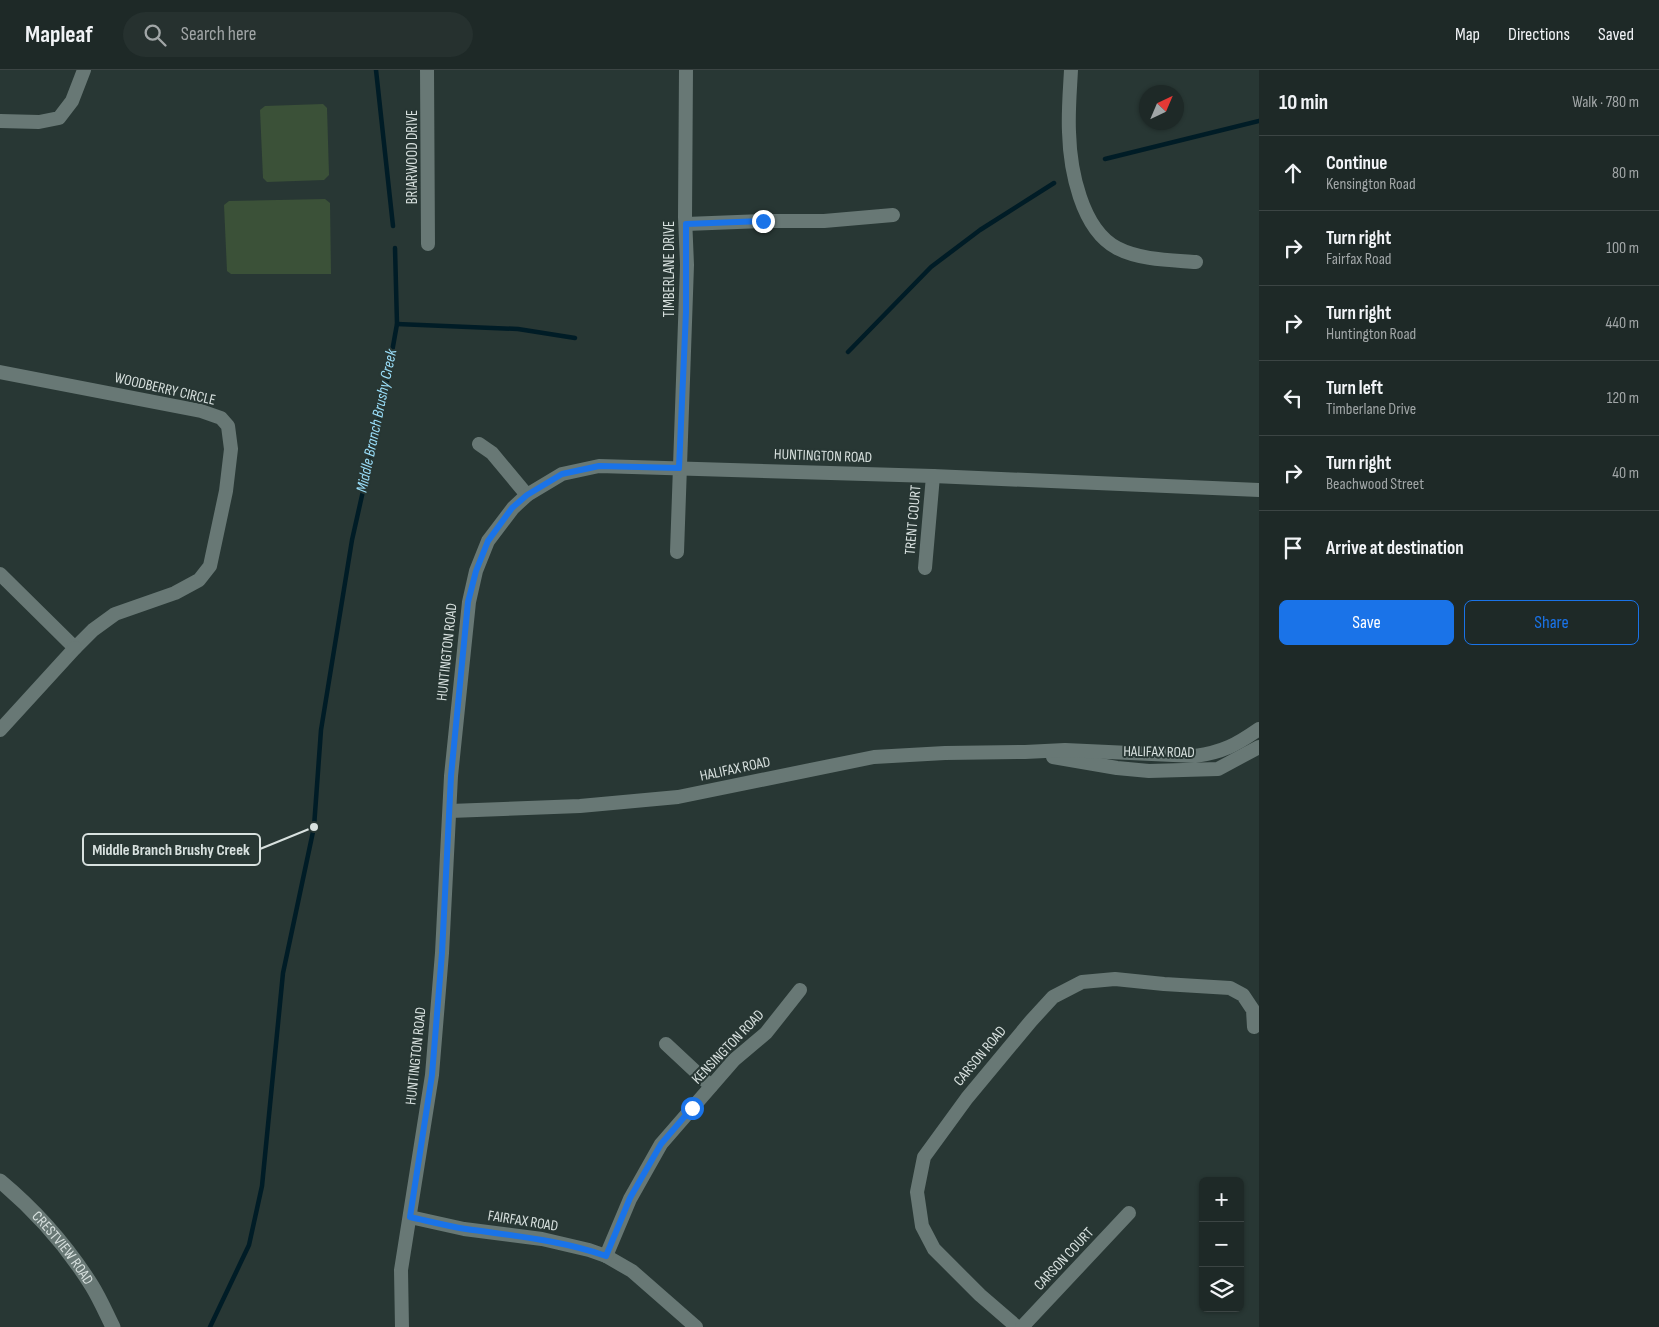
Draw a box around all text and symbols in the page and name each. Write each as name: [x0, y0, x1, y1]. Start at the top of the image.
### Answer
search box: [123, 12, 473, 57]
text: Mapleaf: [25, 20, 93, 49]
icon: search: [141, 21, 169, 49]
text: Search here: [181, 23, 256, 46]
text: Map: [1455, 24, 1480, 45]
text: Directions: [1508, 24, 1570, 45]
text: Saved: [1598, 24, 1634, 45]
north arrow: [1139, 85, 1184, 130]
text: 10 min: [1279, 90, 1328, 115]
text: Walk · 780 m: [1572, 93, 1639, 112]
street label: BRIARWOOD DRIVE: [403, 110, 422, 204]
text: Continue: [1326, 152, 1387, 175]
icon: ahead: [1279, 159, 1307, 187]
text: 80 m: [1612, 164, 1639, 183]
text: Kensington Road: [1326, 175, 1416, 194]
route end: [752, 210, 775, 233]
street label: TIMBERLANE DRIVE: [660, 221, 679, 317]
text: Turn right: [1326, 227, 1391, 250]
icon: right: [1279, 234, 1307, 262]
text: 100 m: [1606, 239, 1639, 258]
text: Fairfax Road: [1326, 250, 1392, 269]
text: Turn right: [1326, 302, 1391, 325]
icon: right: [1279, 309, 1307, 337]
text: 440 m: [1606, 314, 1639, 333]
text: Huntington Road: [1326, 325, 1416, 344]
water label: Middle Branch Brushy Creek: [353, 347, 402, 494]
street label: WOODBERRY CIRCLE: [113, 368, 217, 410]
text: Turn left: [1326, 377, 1383, 400]
icon: left: [1279, 384, 1307, 412]
text: 120 m: [1607, 389, 1639, 408]
text: Timberlane Drive: [1326, 400, 1416, 419]
street label: HUNTINGTON ROAD: [774, 445, 872, 467]
text: Turn right: [1326, 452, 1391, 475]
icon: right: [1279, 459, 1307, 487]
text: 40 m: [1612, 464, 1639, 483]
text: Beachwood Street: [1326, 475, 1424, 494]
street label: TRENT COURT: [900, 484, 926, 556]
icon: arrive: [1279, 534, 1307, 562]
text: Arrive at destination: [1326, 537, 1464, 560]
button: Save: [1279, 600, 1454, 645]
button: Share: [1464, 600, 1639, 645]
street label: HUNTINGTON ROAD: [432, 602, 462, 702]
street label: HALIFAX ROAD: [1123, 742, 1195, 762]
street label: HALIFAX ROAD: [698, 752, 772, 786]
callout: Middle Branch Brushy Creek: [83, 834, 260, 865]
text: Middle Branch Brushy Creek: [92, 841, 250, 860]
street label: HUNTINGTON ROAD: [401, 1006, 431, 1106]
street label: KENSINGTON ROAD: [688, 1006, 768, 1088]
street label: CARSON ROAD: [949, 1022, 1011, 1090]
route start: [681, 1097, 704, 1120]
map controls: [1199, 1177, 1244, 1312]
button: +: [1199, 1177, 1244, 1222]
street label: FAIRFAX ROAD: [487, 1206, 559, 1236]
street label: CRESTVIEW ROAD: [28, 1207, 98, 1288]
button: −: [1199, 1222, 1244, 1267]
street label: CARSON COURT: [1030, 1224, 1098, 1294]
button: layers: [1199, 1267, 1244, 1312]

